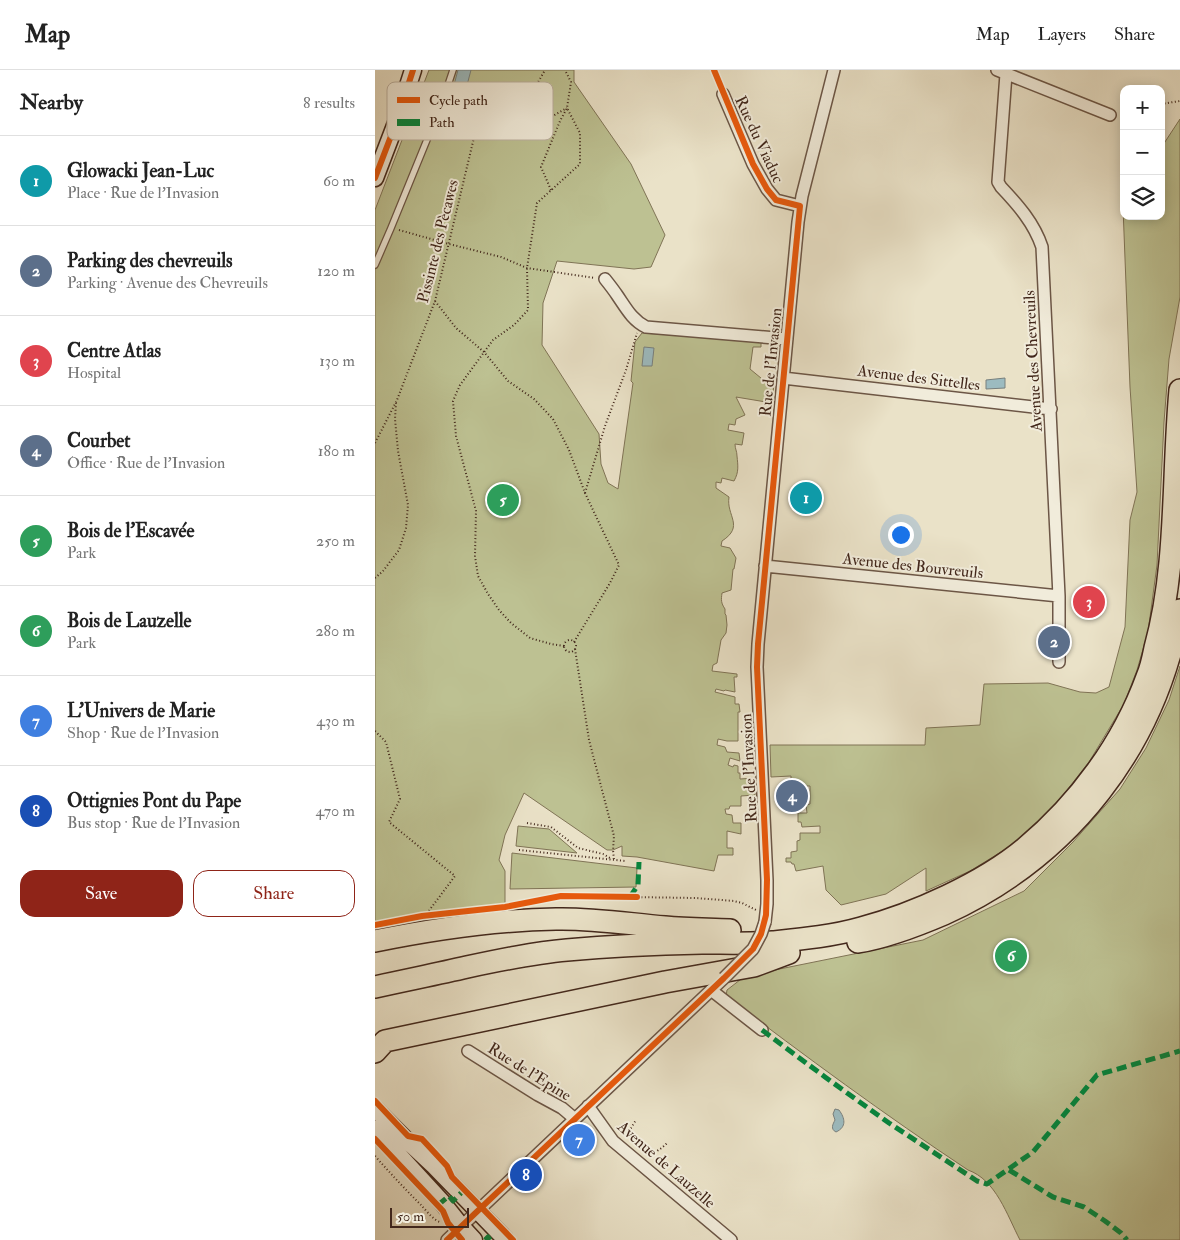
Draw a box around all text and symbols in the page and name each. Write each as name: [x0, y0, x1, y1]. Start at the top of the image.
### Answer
text: Map: [25, 19, 70, 50]
text: Map: [976, 23, 1010, 46]
text: Layers: [1038, 23, 1086, 46]
text: Share: [1114, 23, 1155, 46]
legend: [387, 82, 553, 140]
map controls: [1120, 85, 1165, 220]
button: +: [1120, 85, 1165, 130]
text: Nearby: [20, 89, 83, 116]
text: Cycle path: [429, 92, 489, 110]
text: 8 results: [303, 93, 355, 113]
street label: Rue du Viaduc: [730, 93, 788, 187]
text: Path: [429, 114, 455, 131]
button: −: [1120, 130, 1165, 175]
text: Glowacki Jean-Luc: [67, 159, 214, 183]
text: 1: [33, 171, 39, 191]
text: 60 m: [323, 171, 355, 191]
button: layers: [1120, 175, 1165, 220]
street label: Pissinte des Pècawes: [413, 178, 463, 305]
text: Place · Rue de l'Invasion: [67, 183, 219, 203]
text: Parking des chevreuils: [67, 249, 233, 273]
text: 2: [32, 261, 40, 281]
text: 120 m: [317, 261, 355, 281]
text: Parking · Avenue des Chevreuils: [67, 273, 268, 293]
street label: Avenue des Chevreuils: [1019, 290, 1047, 433]
street label: Rue de l'Invasion: [755, 307, 787, 417]
text: Centre Atlas: [67, 339, 161, 363]
text: 3: [33, 351, 39, 371]
text: 130 m: [319, 351, 355, 371]
street label: Avenue des Sittelles: [855, 360, 981, 395]
text: Hospital: [67, 363, 121, 383]
text: Courbet: [67, 429, 130, 453]
text: 4: [32, 441, 40, 461]
text: 180 m: [318, 441, 355, 461]
text: Office · Rue de l'Invasion: [67, 453, 225, 473]
pin: 1: [790, 479, 822, 517]
pin: 5: [487, 481, 519, 519]
text: Bois de l'Escavée: [67, 519, 194, 543]
your location: [888, 522, 914, 548]
text: 5: [32, 531, 40, 551]
text: 250 m: [316, 531, 355, 551]
text: Park: [67, 543, 96, 563]
street label: Avenue des Bouvreuils: [841, 549, 984, 583]
pin: 3: [1073, 583, 1105, 621]
text: Bois de Lauzelle: [67, 609, 192, 633]
text: 6: [32, 621, 40, 641]
text: 280 m: [315, 621, 355, 641]
pin: 2: [1038, 623, 1070, 661]
text: Park: [67, 633, 96, 653]
text: L'Univers de Marie: [67, 699, 215, 723]
text: 7: [32, 711, 40, 731]
text: 430 m: [316, 711, 355, 731]
street label: Rue de l'Invasion: [736, 713, 762, 823]
text: Shop · Rue de l'Invasion: [67, 723, 219, 743]
pin: 4: [776, 777, 808, 815]
text: Ottignies Pont du Pape: [67, 789, 241, 813]
text: 8: [32, 801, 40, 821]
text: 470 m: [315, 801, 355, 821]
text: Bus stop · Rue de l'Invasion: [67, 813, 240, 833]
button: Save: [20, 870, 183, 917]
button: Share: [193, 870, 355, 917]
pin: 6: [995, 937, 1027, 975]
street label: Rue de l'Epine: [484, 1038, 575, 1106]
street label: Avenue de Lauzelle: [612, 1116, 720, 1213]
pin: 7: [563, 1121, 595, 1159]
pin: 8: [510, 1156, 542, 1194]
scale bar: [390, 1205, 469, 1228]
text: 50 m: [397, 1208, 424, 1225]

